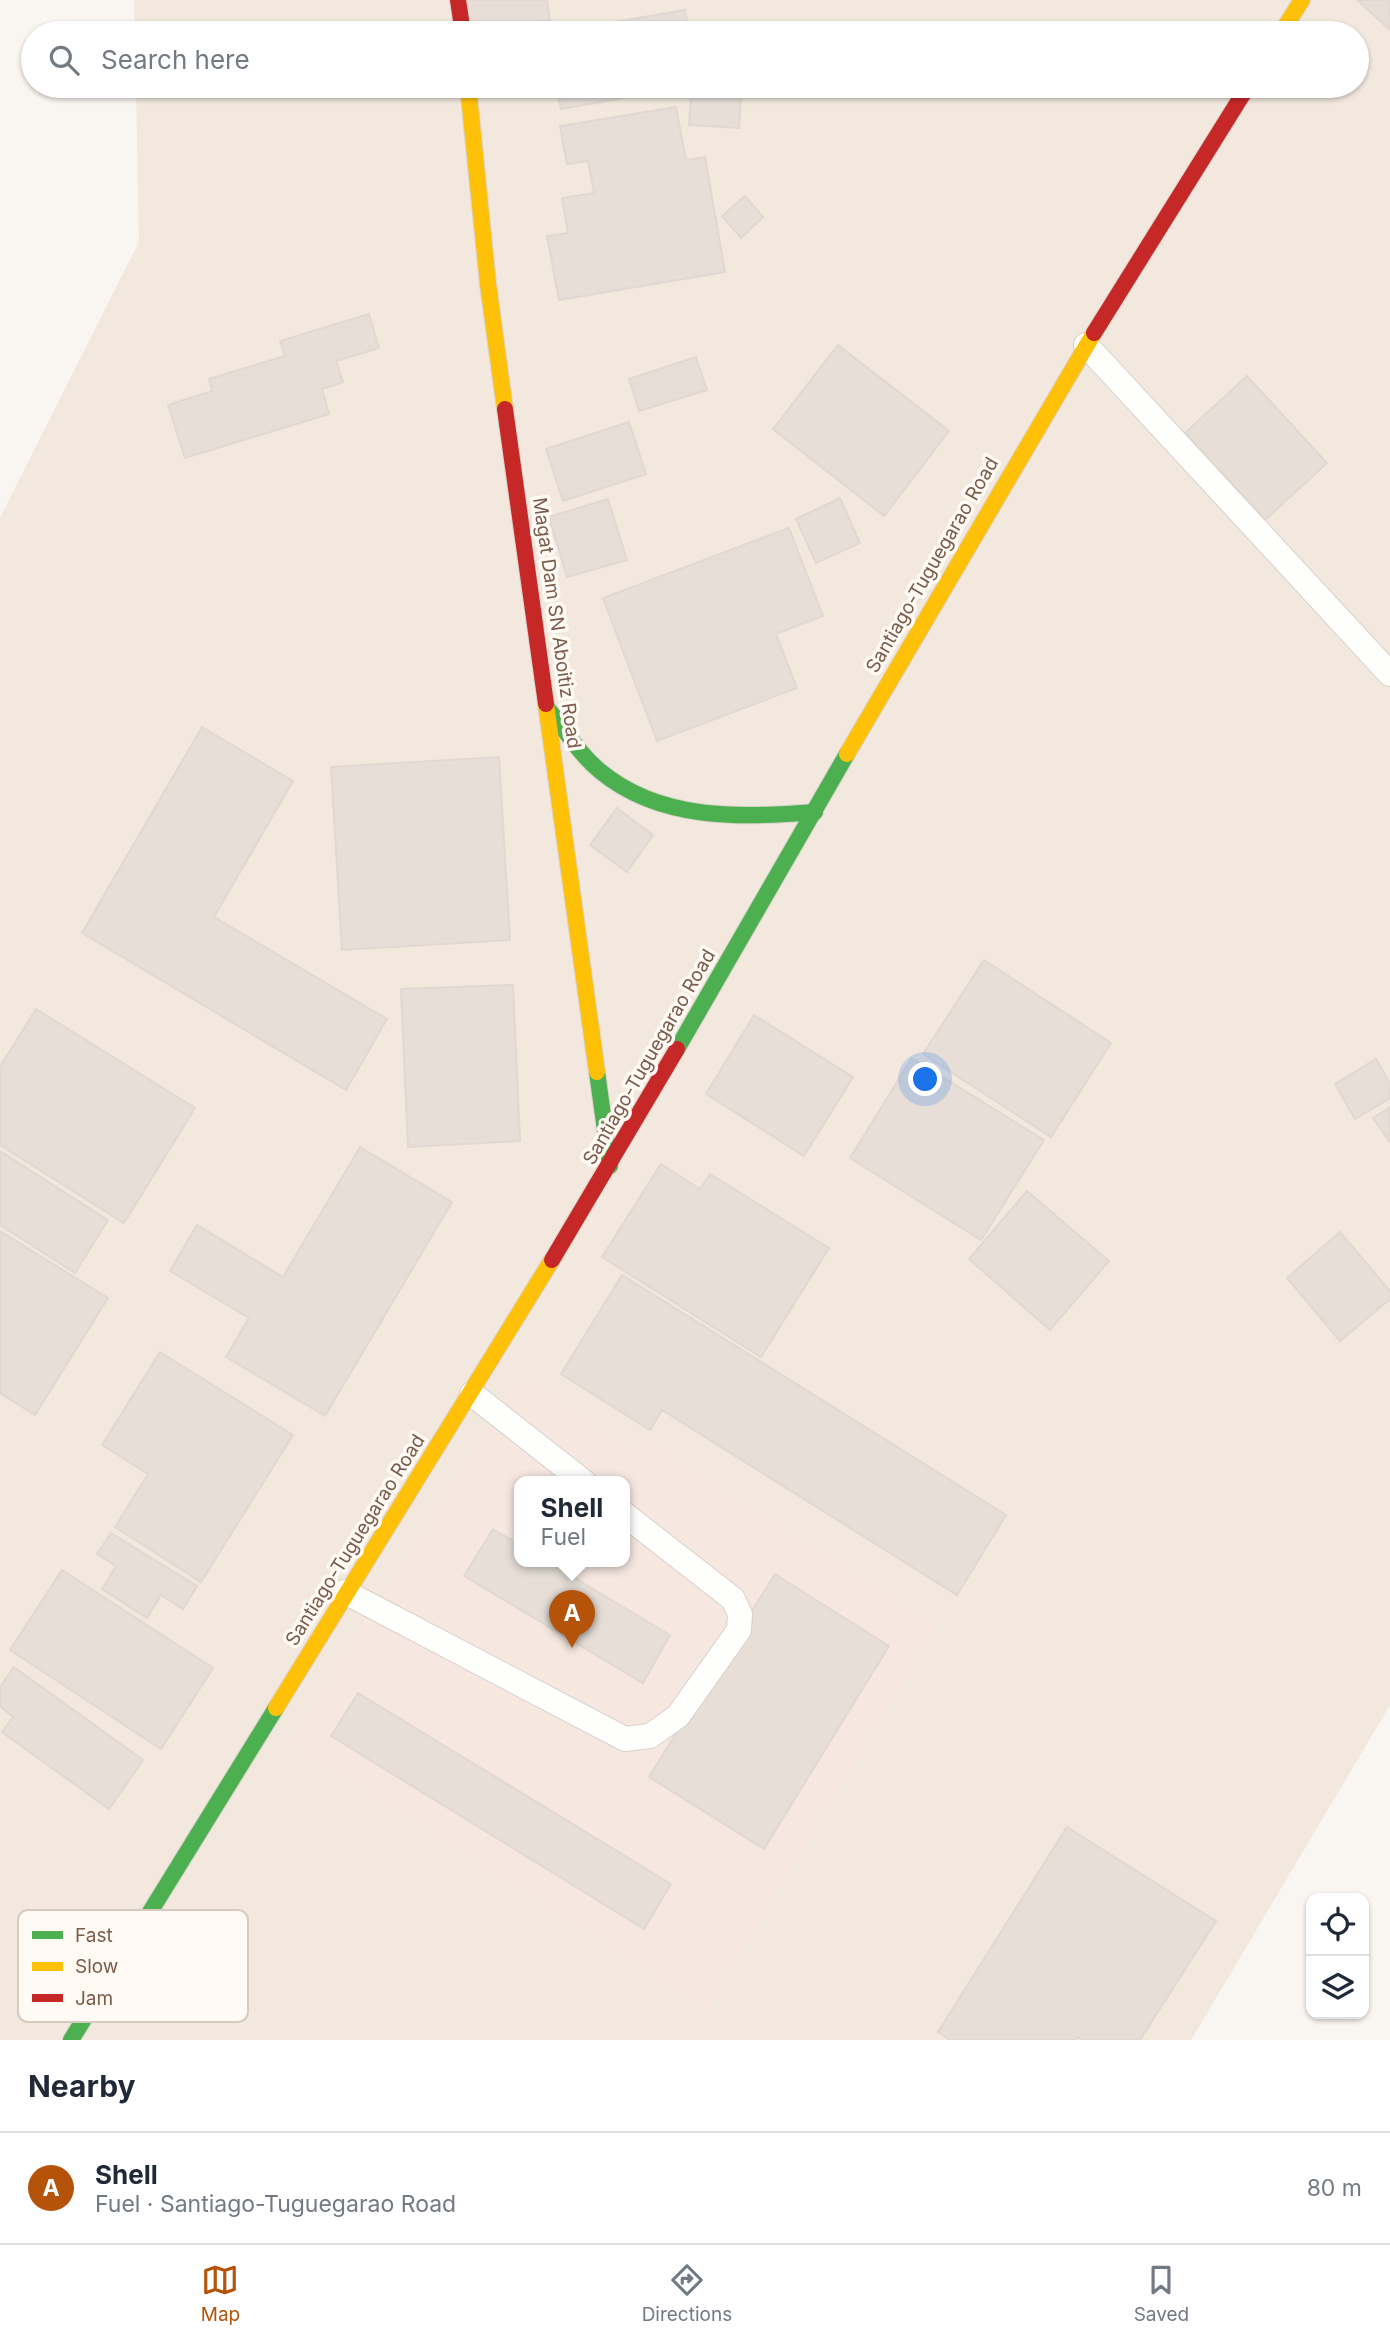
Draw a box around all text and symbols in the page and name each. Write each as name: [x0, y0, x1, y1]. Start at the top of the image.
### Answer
search box: [21, 21, 1369, 98]
icon: search: [45, 41, 83, 79]
text: Search here: [101, 44, 250, 75]
street label: Santiago-Tuguegarao Road: [861, 453, 1003, 677]
street label: Magat Dam SN Aboitiz Road: [528, 496, 586, 750]
street label: Santiago-Tuguegarao Road: [578, 945, 720, 1169]
your location: [908, 1062, 942, 1096]
street label: Santiago-Tuguegarao Road: [280, 1430, 430, 1650]
popup: [514, 1476, 630, 1567]
text: Shell: [541, 1492, 603, 1523]
text: Fuel: [541, 1523, 586, 1551]
pin: A: [549, 1590, 595, 1648]
map controls: [1306, 1893, 1369, 2019]
button: locate: [1306, 1893, 1369, 1956]
legend: [18, 1910, 248, 2022]
text: Fast: [75, 1924, 113, 1947]
text: Slow: [75, 1955, 118, 1978]
button: layers: [1306, 1956, 1369, 2019]
text: Jam: [75, 1987, 113, 2010]
text: Nearby: [28, 2068, 136, 2104]
text: Shell: [95, 2159, 158, 2190]
text: A: [42, 2174, 60, 2202]
text: 80 m: [1307, 2174, 1362, 2202]
text: Fuel · Santiago-Tuguegarao Road: [95, 2190, 456, 2218]
tab: Map: [201, 2261, 240, 2326]
tab: Directions: [642, 2261, 732, 2326]
tab: Saved: [1134, 2261, 1189, 2326]

